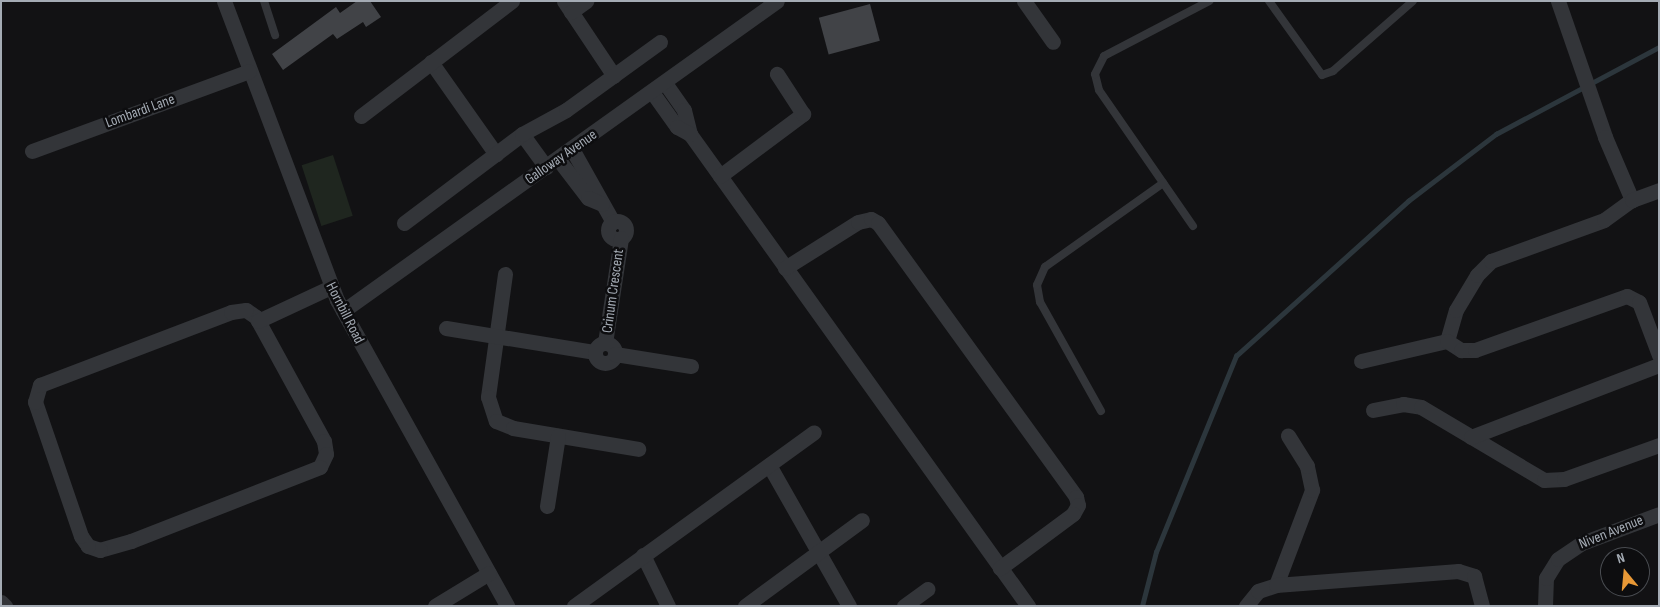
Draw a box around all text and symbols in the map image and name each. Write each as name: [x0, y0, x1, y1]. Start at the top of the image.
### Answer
street label: Lombardi Lane: [103, 90, 177, 132]
street label: Galloway Avenue: [522, 126, 600, 188]
street label: Crinum Crescent: [598, 248, 628, 334]
street label: Hornbill Road: [322, 279, 368, 347]
street label: Niven Avenue: [1576, 511, 1646, 553]
north arrow: [1600, 547, 1650, 597]
text: N: [1615, 549, 1627, 567]

